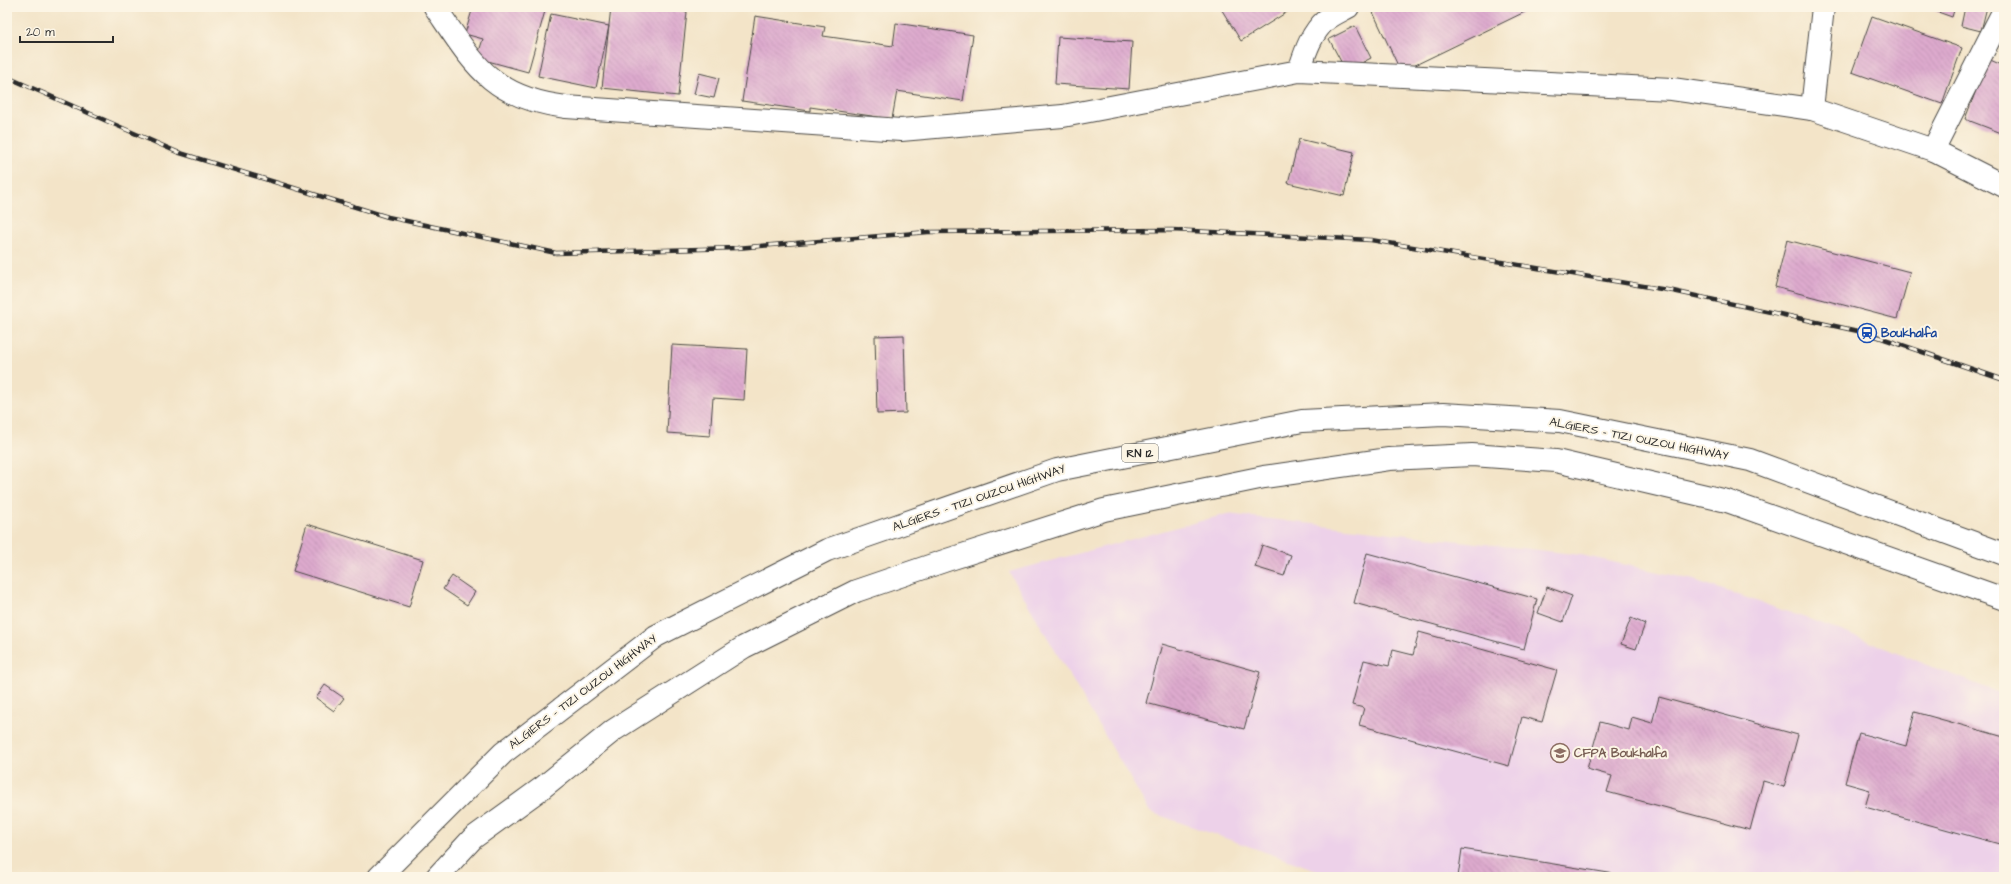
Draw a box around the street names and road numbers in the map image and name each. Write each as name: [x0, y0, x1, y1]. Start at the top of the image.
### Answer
street label: ALGIERS - TIZI OUZOU HIGHWAY: [1548, 413, 1731, 465]
road number: RN 12: [1122, 444, 1158, 462]
street label: ALGIERS - TIZI OUZOU HIGHWAY: [890, 460, 1068, 536]
street label: ALGIERS - TIZI OUZOU HIGHWAY: [505, 630, 661, 754]

